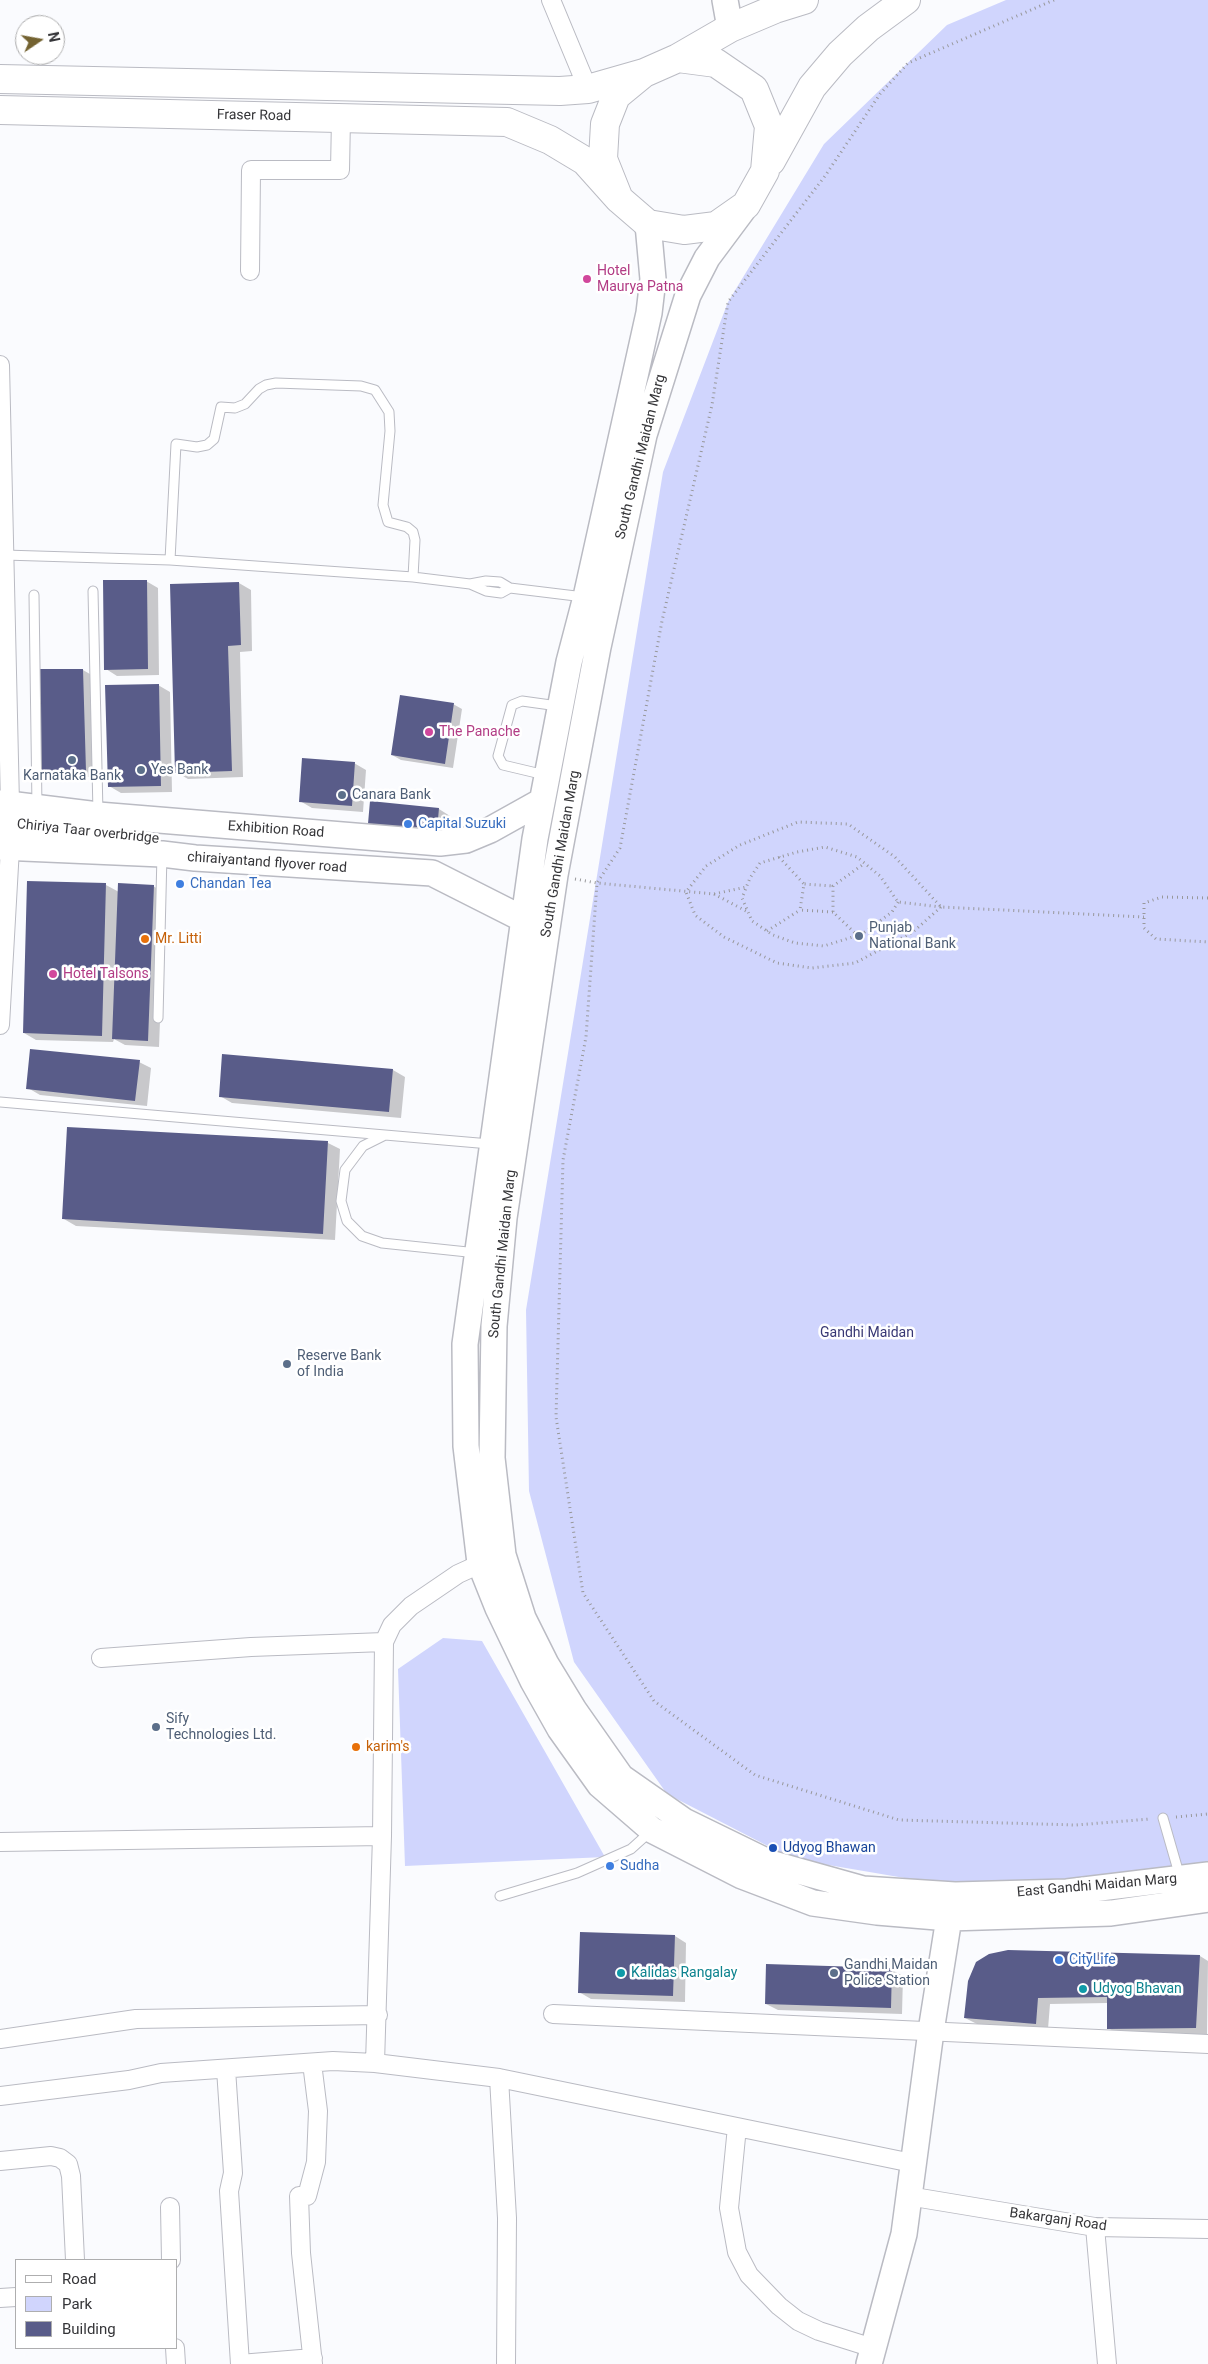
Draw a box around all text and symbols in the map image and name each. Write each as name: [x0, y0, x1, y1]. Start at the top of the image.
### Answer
north arrow: [15, 15, 65, 65]
text: N: [45, 31, 63, 44]
street label: Fraser Road: [217, 107, 291, 125]
place label: Hotel Maurya Patna: [597, 263, 683, 296]
marker: Hotel Maurya Patna: [581, 273, 593, 285]
street label: South Gandhi Maidan Marg: [612, 373, 670, 541]
place label: The Panache: [439, 724, 520, 740]
marker: The Panache: [423, 726, 435, 738]
marker: Karnataka Bank: [66, 754, 78, 766]
place label: Yes Bank: [151, 762, 208, 778]
marker: Yes Bank: [135, 764, 147, 776]
place label: Karnataka Bank: [23, 768, 121, 784]
street label: South Gandhi Maidan Marg: [538, 769, 584, 939]
place label: Canara Bank: [352, 787, 431, 803]
marker: Canara Bank: [336, 789, 348, 801]
street label: Chiriya Taar overbridge: [16, 816, 160, 848]
place label: Capital Suzuki: [418, 816, 506, 832]
street label: Exhibition Road: [227, 818, 325, 842]
marker: Capital Suzuki: [402, 818, 414, 830]
street label: chiraiyantand flyover road: [187, 849, 347, 877]
place label: Chandan Tea: [190, 876, 272, 892]
marker: Chandan Tea: [174, 878, 186, 890]
place label: Punjab National Bank: [869, 920, 956, 952]
marker: Punjab National Bank: [853, 930, 865, 942]
place label: Mr. Litti: [155, 931, 202, 947]
marker: Mr. Litti: [139, 933, 151, 945]
place label: Hotel Talsons: [63, 966, 149, 982]
marker: Hotel Talsons: [47, 968, 59, 980]
street label: South Gandhi Maidan Marg: [486, 1169, 520, 1339]
park label: Gandhi Maidan: [820, 1325, 914, 1341]
place label: Reserve Bank of India: [297, 1348, 381, 1380]
marker: Reserve Bank of India: [281, 1358, 293, 1370]
place label: Sify Technologies Ltd.: [166, 1711, 276, 1744]
marker: Sify Technologies Ltd.: [150, 1721, 162, 1733]
place label: karim's: [366, 1739, 410, 1755]
marker: karim's: [350, 1741, 362, 1753]
place label: Udyog Bhawan: [783, 1840, 876, 1856]
marker: Udyog Bhawan: [767, 1842, 779, 1854]
place label: Sudha: [620, 1858, 659, 1874]
marker: Sudha: [604, 1860, 616, 1872]
street label: East Gandhi Maidan Marg: [1016, 1871, 1178, 1901]
place label: CityLife: [1069, 1952, 1116, 1968]
marker: CityLife: [1053, 1954, 1065, 1966]
place label: Gandhi Maidan Police Station: [844, 1957, 938, 1990]
place label: Kalidas Rangalay: [631, 1965, 737, 1981]
marker: Kalidas Rangalay: [615, 1967, 627, 1979]
marker: Gandhi Maidan Police Station: [828, 1967, 840, 1979]
place label: Udyog Bhavan: [1093, 1981, 1182, 1997]
marker: Udyog Bhavan: [1077, 1983, 1089, 1995]
street label: Bakarganj Road: [1008, 2205, 1108, 2235]
legend: [15, 2259, 178, 2349]
text: Road: [62, 2270, 96, 2288]
text: Park: [62, 2295, 92, 2313]
text: Building: [62, 2320, 116, 2338]

